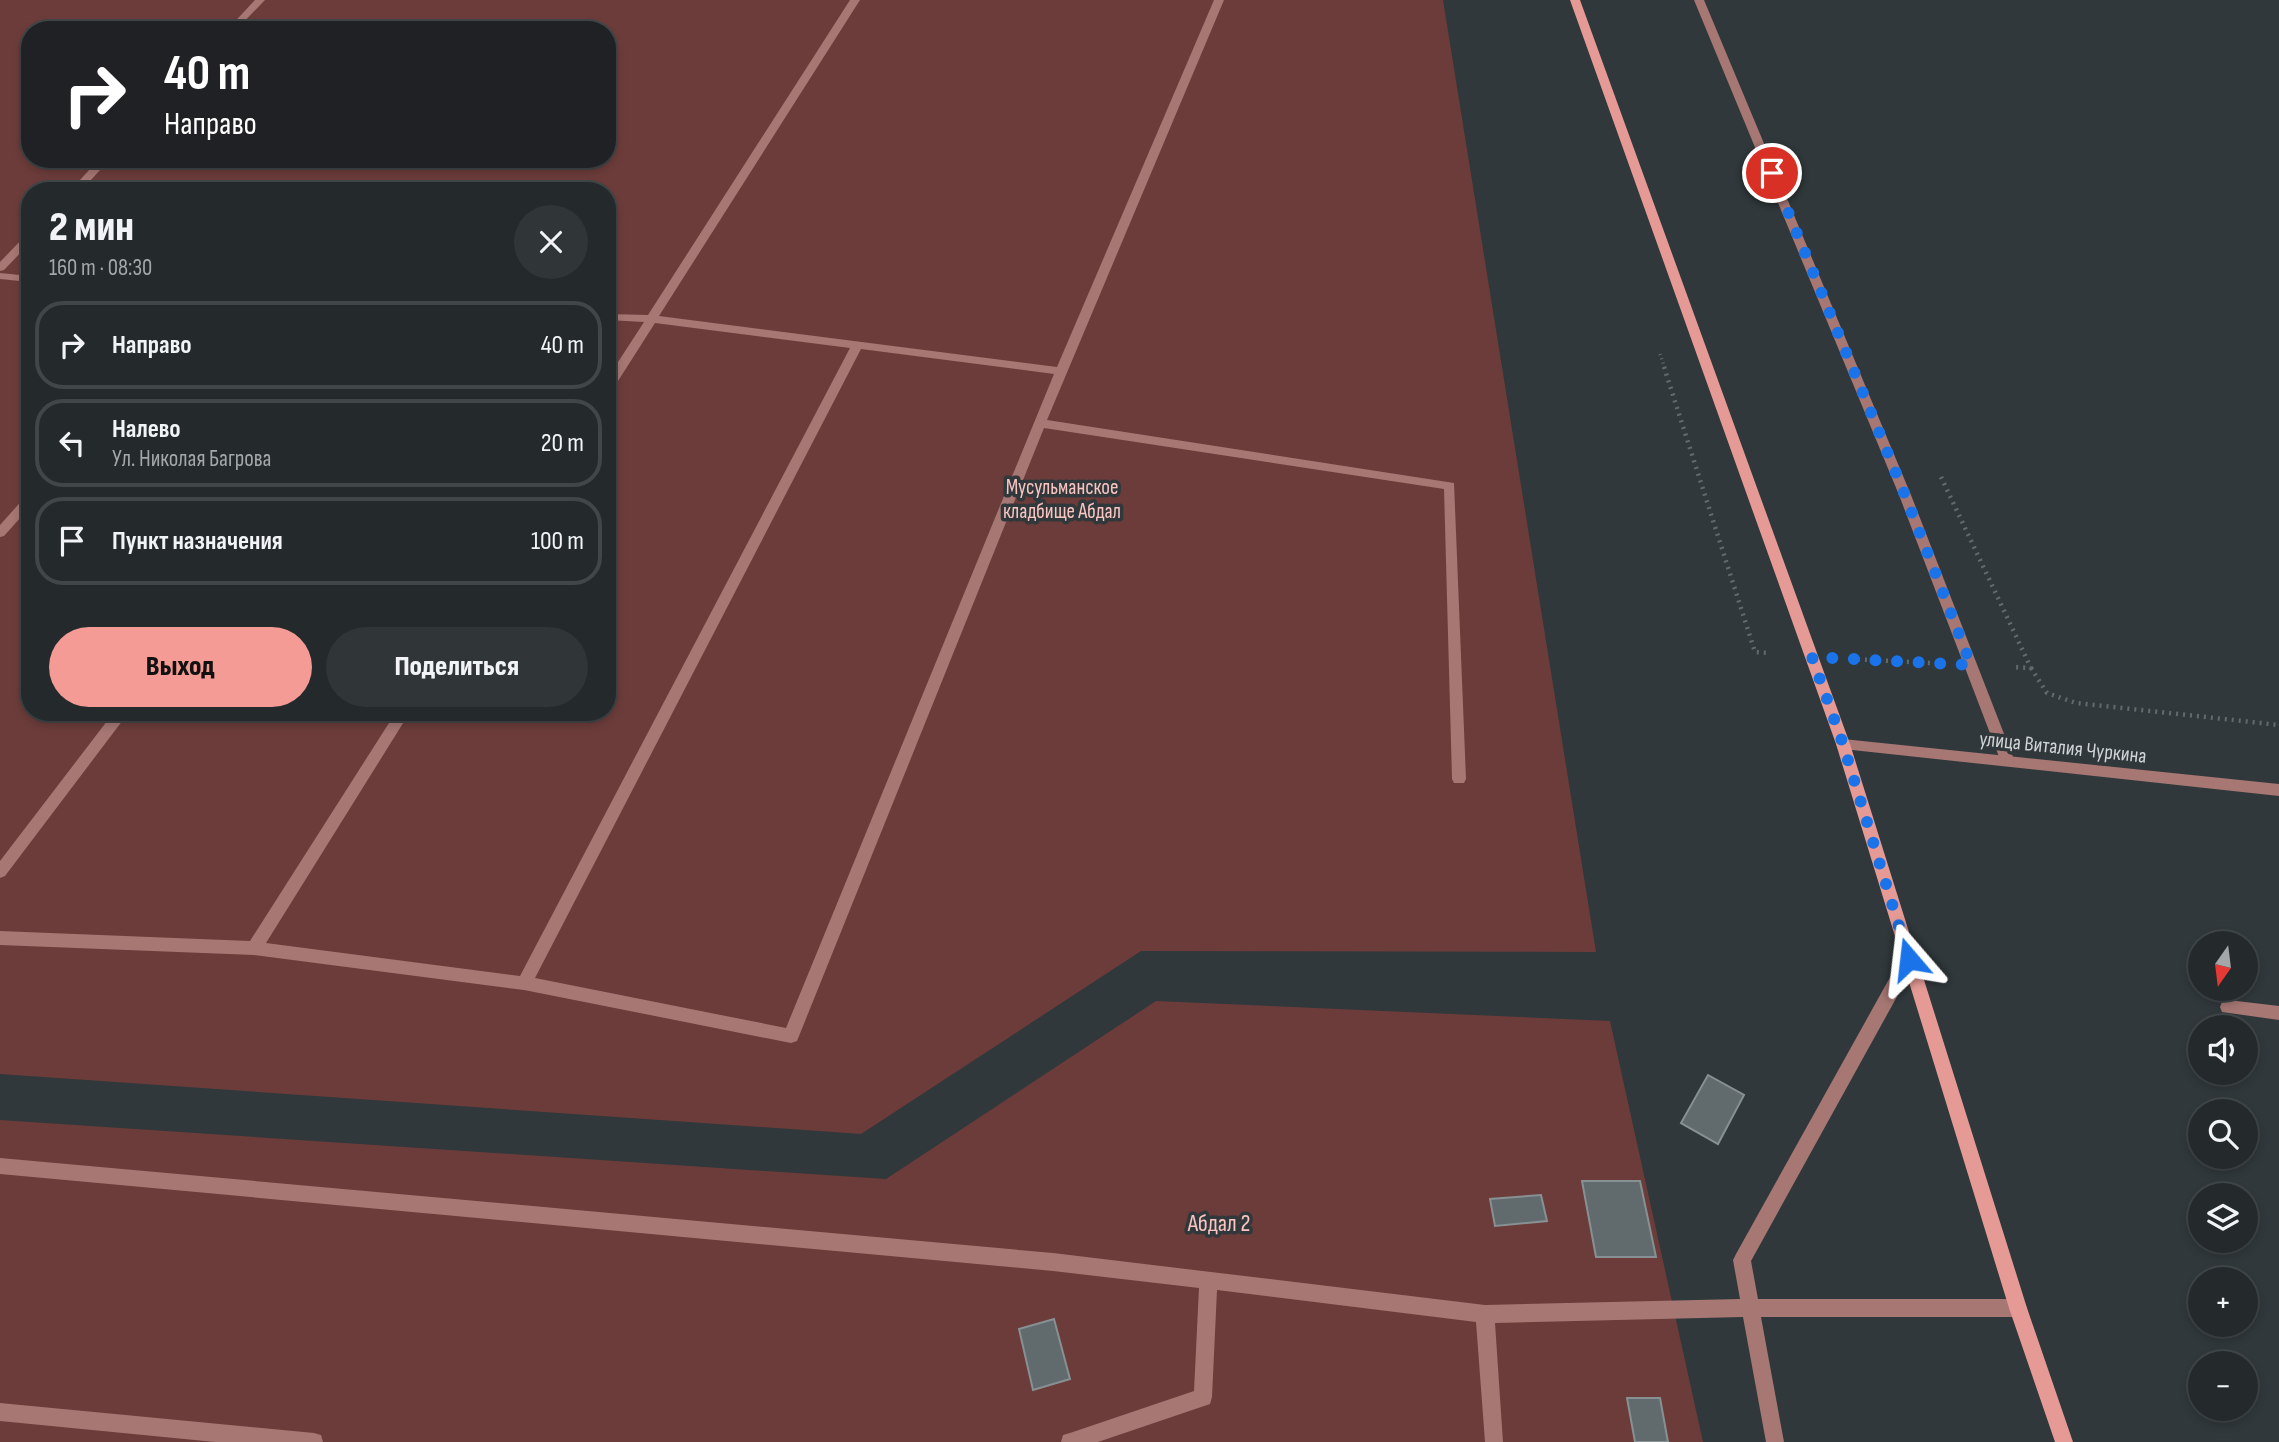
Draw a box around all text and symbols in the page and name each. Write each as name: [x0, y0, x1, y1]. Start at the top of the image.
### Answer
text: 40 m: [164, 45, 250, 104]
icon: right: [49, 49, 140, 140]
text: Направо: [164, 105, 257, 144]
pin: [1742, 143, 1802, 203]
icon: arrive: [1753, 154, 1791, 192]
text: 2 мин: [49, 202, 134, 253]
button: close: [514, 205, 588, 279]
text: 160 m · 08:30: [49, 254, 152, 282]
icon: right: [53, 326, 91, 364]
text: Направо: [112, 330, 191, 361]
text: 40 m: [541, 330, 584, 361]
text: Налево: [112, 414, 181, 445]
icon: left: [53, 424, 91, 462]
text: 20 m: [541, 428, 584, 459]
text: Ул. Николая Багрова: [112, 445, 271, 473]
park label: Мусульманское кладбище Абдал: [1003, 475, 1121, 524]
icon: arrive: [53, 522, 91, 560]
text: Пункт назначения: [112, 526, 283, 557]
text: 100 m: [531, 526, 584, 557]
button: Выход: [49, 627, 312, 707]
button: Поделиться: [326, 627, 588, 707]
street label: улица Виталия Чуркина: [1978, 726, 2148, 769]
position arrow: [1872, 922, 1946, 996]
north arrow: [2188, 931, 2258, 1001]
map controls: [2188, 931, 2258, 1421]
button: sound: [2188, 1015, 2258, 1085]
button: search: [2188, 1099, 2258, 1169]
button: layers: [2188, 1183, 2258, 1253]
park label: Абдал 2: [1187, 1209, 1250, 1238]
button: +: [2188, 1267, 2258, 1337]
button: −: [2188, 1351, 2258, 1421]

